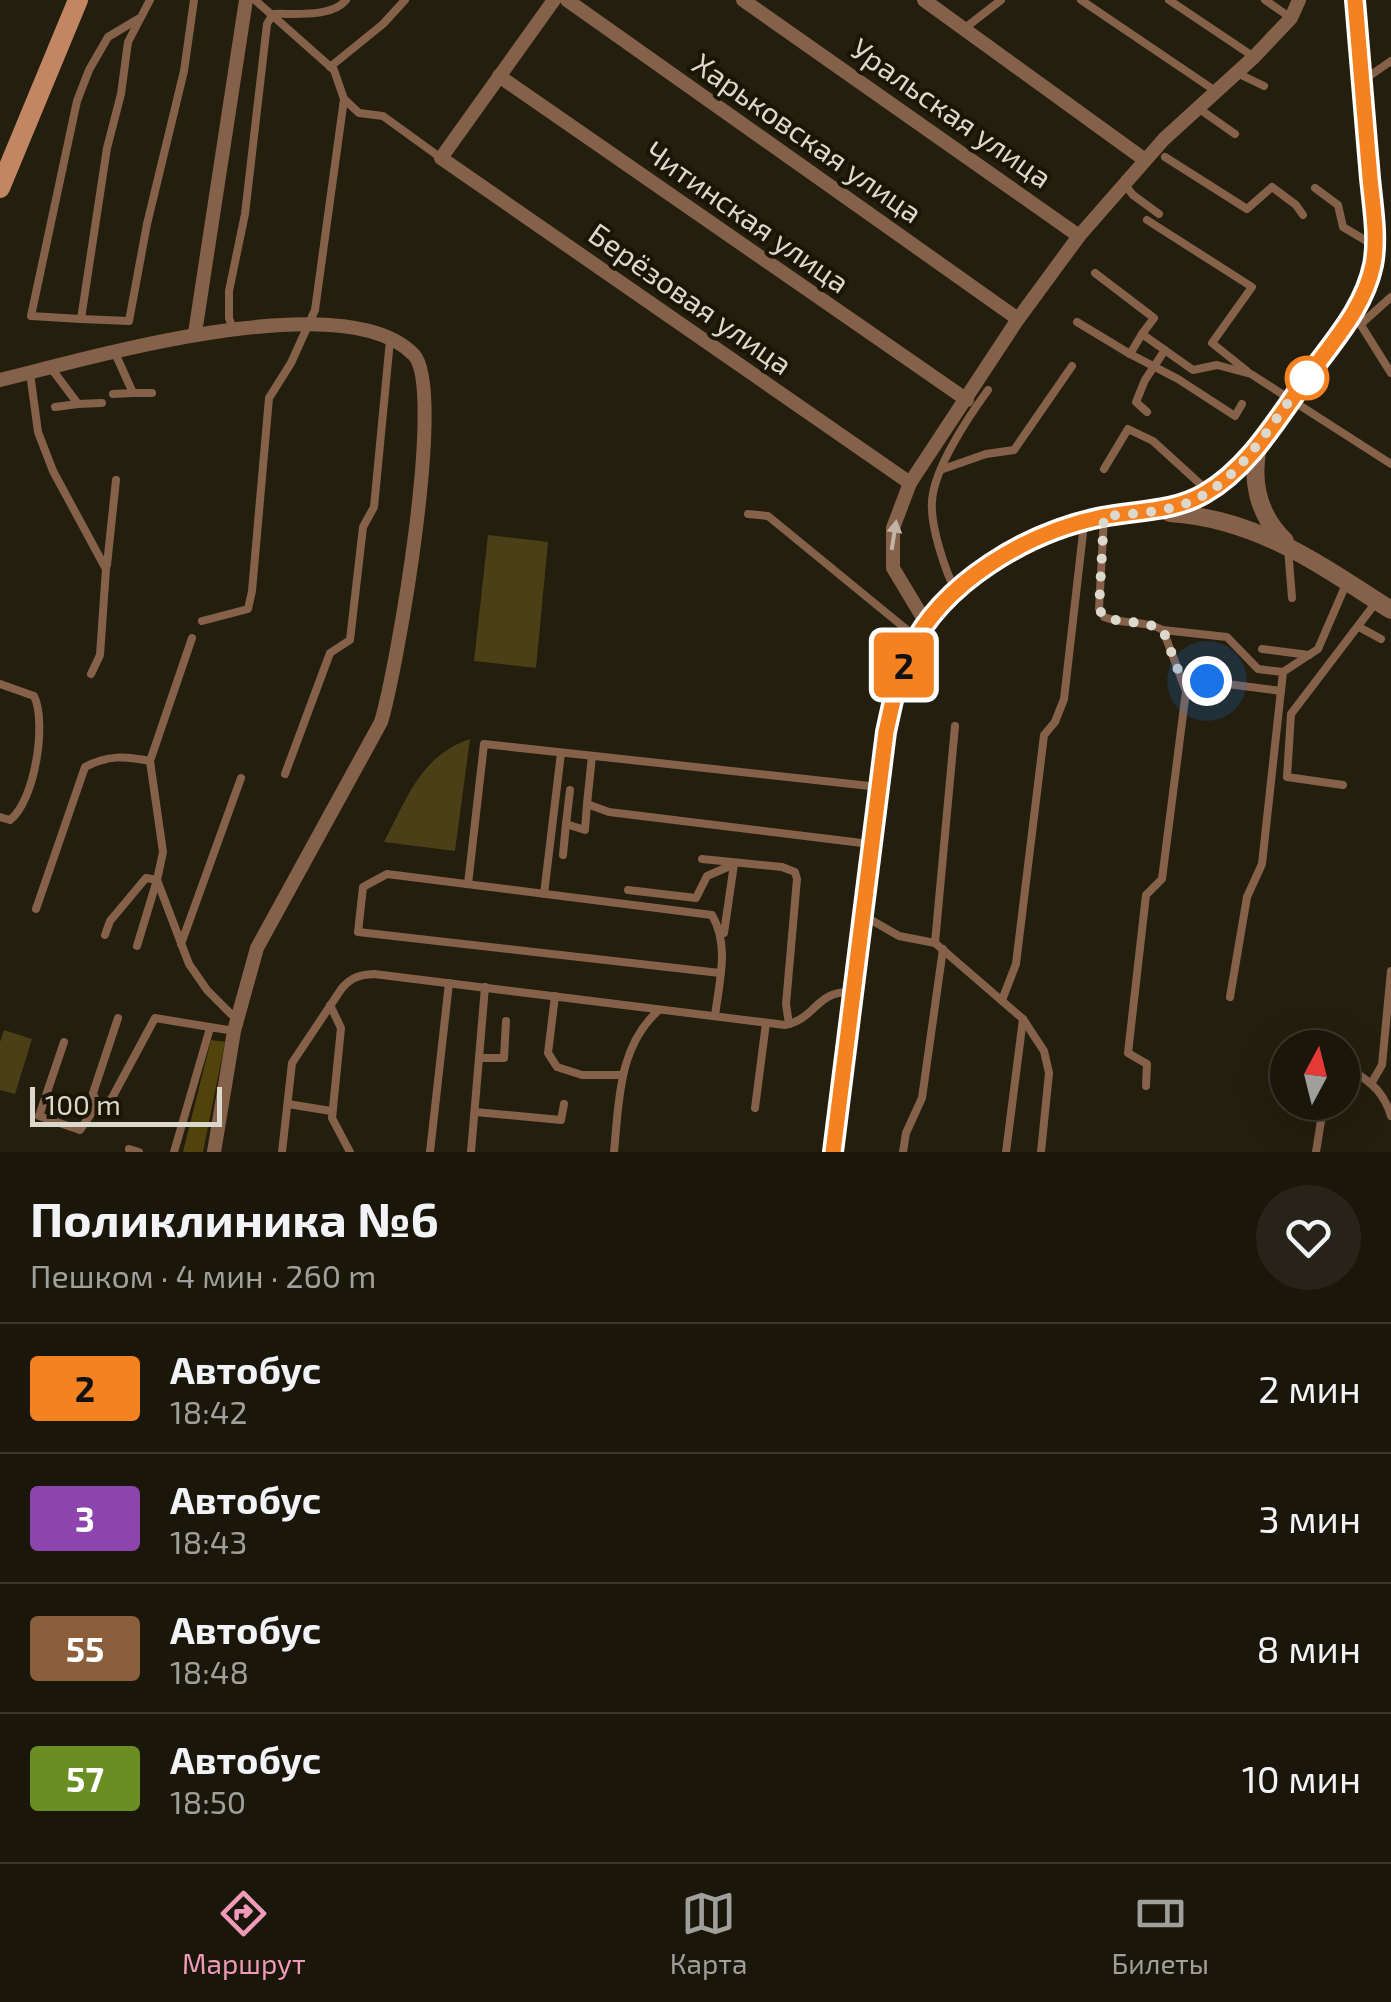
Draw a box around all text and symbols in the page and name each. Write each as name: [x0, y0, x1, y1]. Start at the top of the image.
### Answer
street label: Уральская улица: [844, 29, 1059, 195]
street label: Харьковская улица: [686, 44, 930, 231]
street label: Читинская улица: [639, 132, 857, 300]
street label: Берёзовая улица: [582, 214, 800, 382]
unlabelled marker: [1286, 357, 1328, 399]
one-way arrow: [887, 519, 903, 550]
line badge: 2: [872, 632, 936, 698]
text: 2: [894, 644, 914, 686]
your location: [1182, 656, 1232, 706]
north arrow: [1270, 1030, 1360, 1120]
map controls: [1270, 1030, 1360, 1120]
scale bar: [30, 1082, 222, 1126]
text: 100 m: [45, 1087, 121, 1121]
button: heart: [1256, 1185, 1361, 1290]
text: Поликлиника №6: [30, 1189, 439, 1247]
text: Пешком · 4 мин · 260 m: [30, 1256, 376, 1294]
text: Автобус: [170, 1346, 321, 1392]
text: 2 мин: [1258, 1365, 1361, 1411]
text: 2: [75, 1367, 95, 1409]
text: 18:42: [170, 1392, 247, 1430]
text: Автобус: [170, 1476, 321, 1522]
text: 3 мин: [1259, 1495, 1361, 1541]
text: 3: [75, 1497, 95, 1539]
text: 18:43: [170, 1522, 247, 1560]
text: Автобус: [170, 1606, 321, 1652]
text: 8 мин: [1257, 1625, 1361, 1671]
text: 55: [66, 1627, 104, 1669]
text: 18:48: [170, 1652, 249, 1690]
text: Автобус: [170, 1736, 321, 1782]
text: 10 мин: [1242, 1755, 1361, 1801]
text: 57: [66, 1757, 104, 1799]
text: 18:50: [170, 1782, 246, 1820]
tab: Маршрут: [182, 1886, 306, 1980]
tab: Карта: [670, 1886, 748, 1980]
tab: Билеты: [1112, 1886, 1209, 1980]

